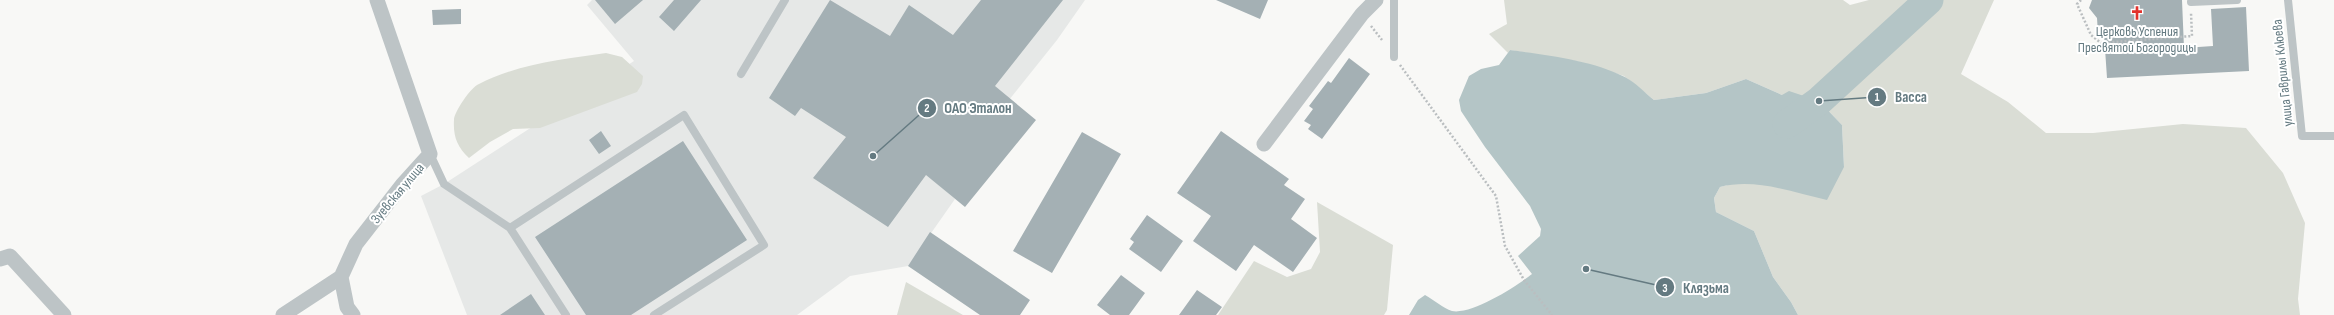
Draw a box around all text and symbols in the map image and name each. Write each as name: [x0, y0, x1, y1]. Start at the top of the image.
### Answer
church icon: Церковь Успения Пресвятой Богородицы: [2129, 5, 2145, 21]
street label: улица Гаврилы Клюева: [2268, 18, 2297, 127]
place label: Церковь Успения Пресвятой Богородицы: [2078, 23, 2196, 56]
callout: Васса: [1867, 83, 1935, 110]
text: Васса: [1895, 88, 1927, 107]
text: 1: [1875, 90, 1880, 105]
callout: ОАО Эталон: [917, 94, 1020, 121]
text: ОАО Эталон: [944, 99, 1012, 118]
text: 2: [924, 101, 930, 116]
street label: Зуевская улица: [367, 159, 428, 227]
callout: Клязьма: [1655, 274, 1737, 301]
text: Клязьма: [1683, 279, 1729, 298]
text: 3: [1662, 281, 1668, 296]

